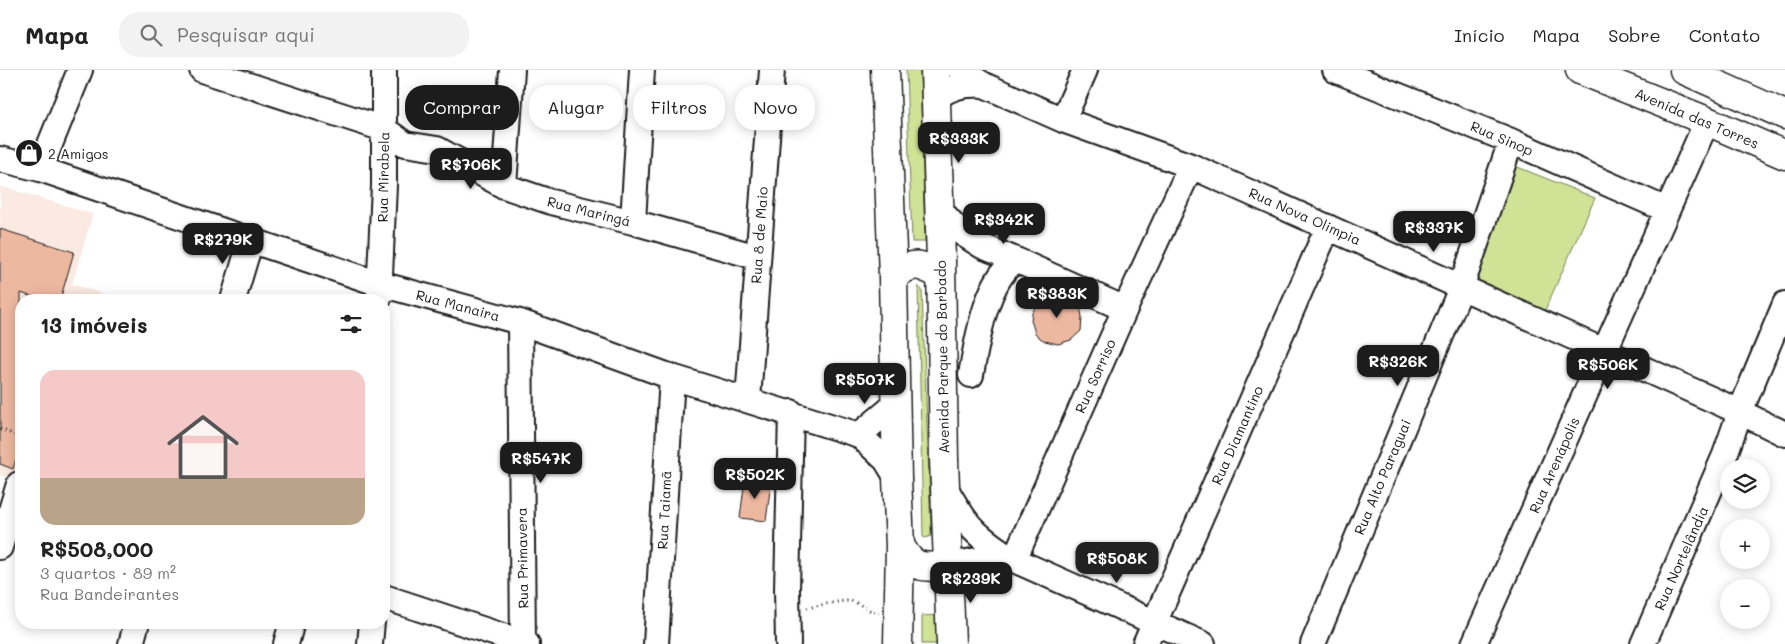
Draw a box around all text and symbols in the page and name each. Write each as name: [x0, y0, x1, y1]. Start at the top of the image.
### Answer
search box: [119, 12, 469, 57]
text: Mapa: [25, 19, 89, 50]
icon: search: [137, 21, 165, 49]
text: Pesquisar aqui: [177, 22, 315, 47]
text: Início: [1454, 23, 1504, 47]
text: Mapa: [1532, 23, 1580, 47]
text: Sobre: [1608, 23, 1661, 47]
text: Contato: [1689, 23, 1760, 47]
street label: Avenida das Torres: [1632, 83, 1762, 153]
chip: Comprar: [405, 85, 519, 130]
chip: Alugar: [529, 85, 623, 130]
chip: Filtros: [633, 85, 725, 130]
chip: Novo: [735, 85, 815, 130]
street label: Rua Sinop: [1468, 116, 1536, 160]
pin: R$333K: [918, 122, 1000, 164]
text: R$333K: [929, 127, 989, 148]
street label: Rua Mirabela: [373, 131, 393, 223]
shop icon: 2 Amigos: [14, 138, 44, 168]
place label: 2 Amigos: [48, 144, 109, 163]
pin: R$706K: [430, 148, 512, 190]
text: R$706K: [441, 153, 501, 174]
street label: Rua Nova Olimpia: [1246, 183, 1364, 249]
street label: Rua 8 de Maio: [746, 186, 772, 284]
street label: Rua Maringá: [545, 191, 633, 231]
pin: R$342K: [963, 202, 1045, 245]
text: R$342K: [974, 208, 1034, 229]
pin: R$337K: [1393, 210, 1475, 253]
text: R$337K: [1404, 216, 1464, 237]
pin: R$279K: [182, 222, 264, 265]
text: R$279K: [194, 228, 252, 249]
street label: Avenida Parque do Barbado: [931, 260, 953, 454]
pin: R$383K: [1016, 276, 1098, 319]
text: R$383K: [1027, 282, 1087, 303]
street label: Rua Manaira: [414, 285, 502, 325]
icon: filters: [337, 310, 365, 338]
text: 13 imóveis: [40, 311, 148, 338]
street label: Rua Sorriso: [1070, 336, 1120, 416]
pin: R$326K: [1357, 344, 1439, 387]
pin: R$506K: [1567, 348, 1649, 390]
text: R$326K: [1368, 350, 1428, 371]
text: R$506K: [1578, 353, 1638, 374]
pin: R$507K: [824, 362, 906, 405]
text: R$507K: [835, 368, 895, 389]
street label: Rua Diamantino: [1207, 382, 1267, 488]
icon: home: [158, 402, 248, 492]
street label: Rua Arenápolis: [1524, 414, 1584, 516]
street label: Rua Alto Paraguai: [1349, 416, 1415, 538]
pin: R$547K: [500, 442, 582, 484]
text: R$547K: [511, 447, 571, 468]
pin: R$502K: [714, 458, 796, 500]
map controls: [1720, 459, 1770, 629]
button: layers: [1720, 459, 1770, 509]
text: R$502K: [725, 463, 785, 484]
street label: Rua Taiamã: [652, 470, 676, 550]
street label: Rua Nortelândia: [1650, 503, 1712, 613]
street label: Rua Primavera: [512, 507, 532, 609]
button: +: [1720, 519, 1770, 569]
text: R$508,000: [40, 535, 153, 562]
pin: R$508K: [1076, 542, 1158, 584]
text: R$508K: [1086, 547, 1148, 568]
text: 3 quartos · 89 m²: [40, 562, 176, 583]
pin: R$239K: [930, 562, 1012, 604]
text: R$239K: [941, 567, 1001, 588]
button: −: [1720, 579, 1770, 629]
text: Rua Bandeirantes: [40, 583, 179, 604]

